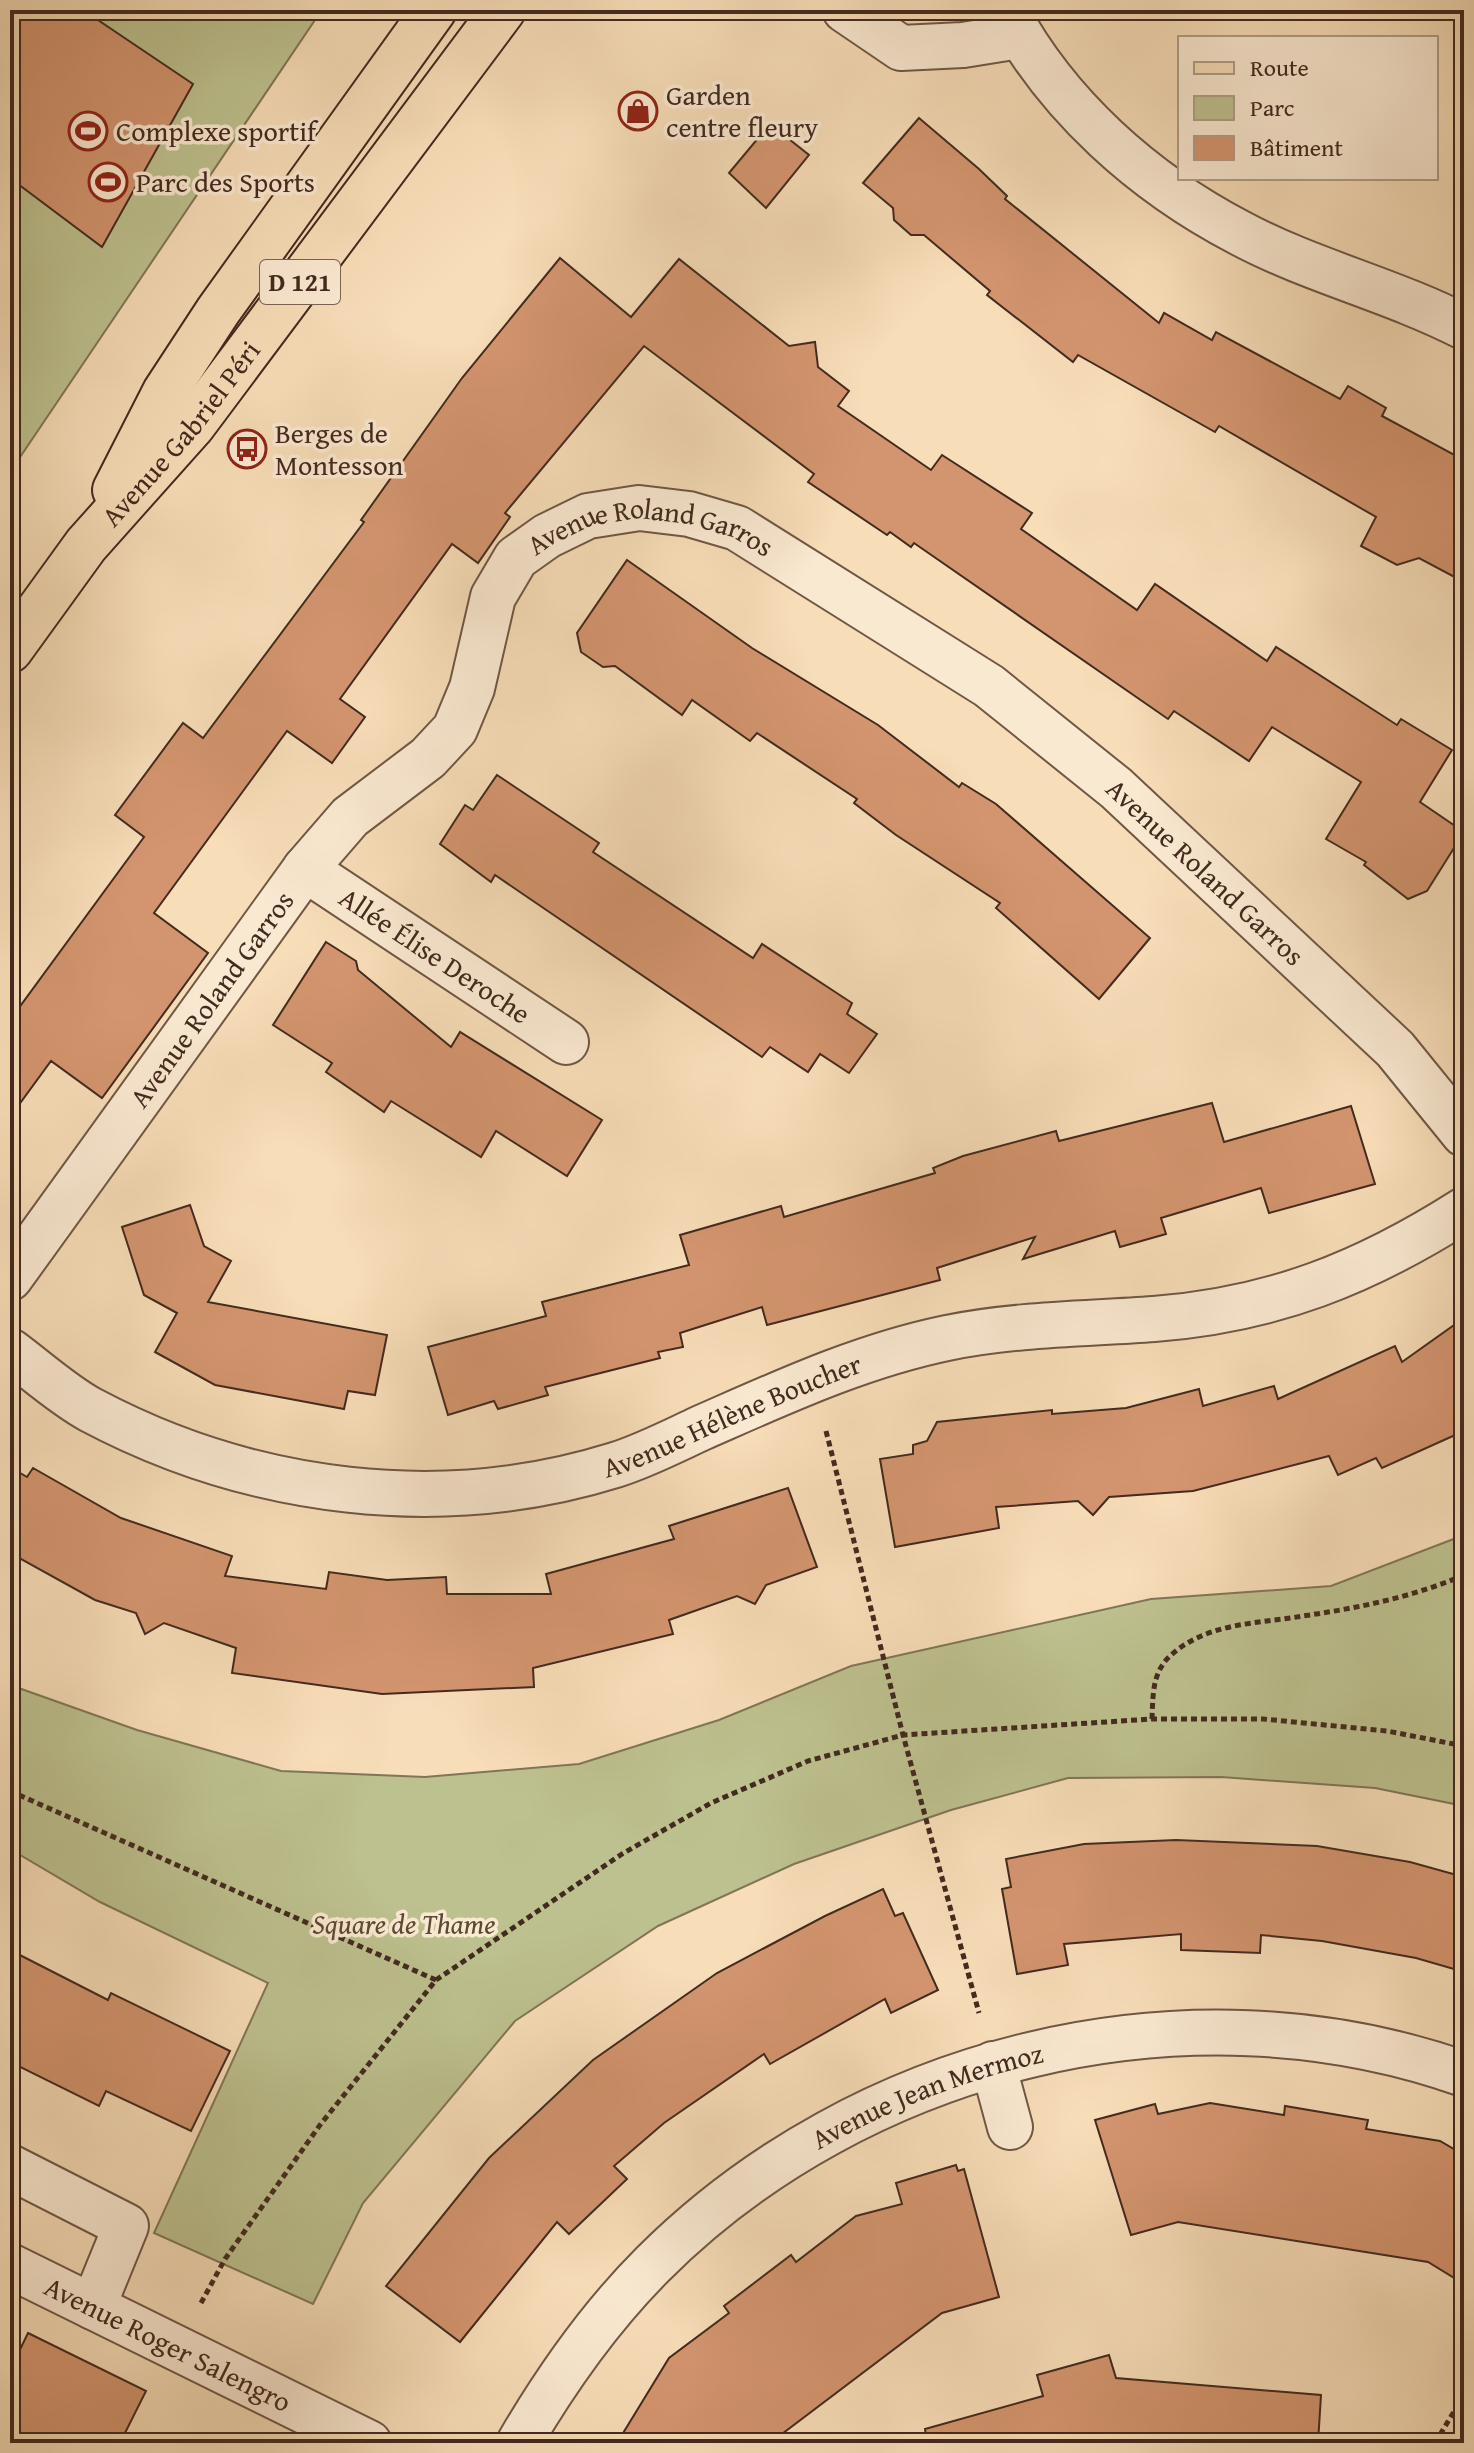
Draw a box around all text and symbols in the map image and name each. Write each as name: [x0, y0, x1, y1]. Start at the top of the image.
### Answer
legend: [1178, 36, 1438, 180]
text: Route: [1250, 50, 1309, 85]
place label: Garden centre fleury: [666, 74, 818, 147]
shop icon: Garden centre fleury: [617, 90, 659, 132]
text: Parc: [1250, 90, 1295, 125]
sports icon: Complexe sportif: [67, 110, 109, 152]
place label: Complexe sportif: [116, 110, 319, 151]
text: Bâtiment: [1250, 130, 1344, 165]
sports icon: Parc des Sports: [87, 161, 129, 203]
place label: Parc des Sports: [136, 161, 315, 202]
road number: D 121: [260, 260, 340, 304]
street label: Avenue Gabriel Péri: [91, 331, 270, 535]
place label: Berges de Montesson: [275, 412, 404, 485]
bus stop icon: Berges de Montesson: [226, 428, 268, 470]
text: Avenue Roland Garros: [518, 487, 782, 566]
street label: Avenue Roland Garros: [522, 540, 780, 574]
street label: Avenue Roland Garros: [1097, 768, 1314, 975]
street label: Allée Élise Deroche: [331, 876, 539, 1033]
street label: Avenue Roland Garros: [119, 882, 303, 1116]
street label: Avenue Hélène Boucher: [598, 1342, 867, 1488]
park label: Square de Thame: [312, 1903, 496, 1944]
street label: Avenue Jean Mermoz: [803, 2032, 1047, 2159]
street label: Avenue Roger Salengro: [38, 2265, 298, 2422]

